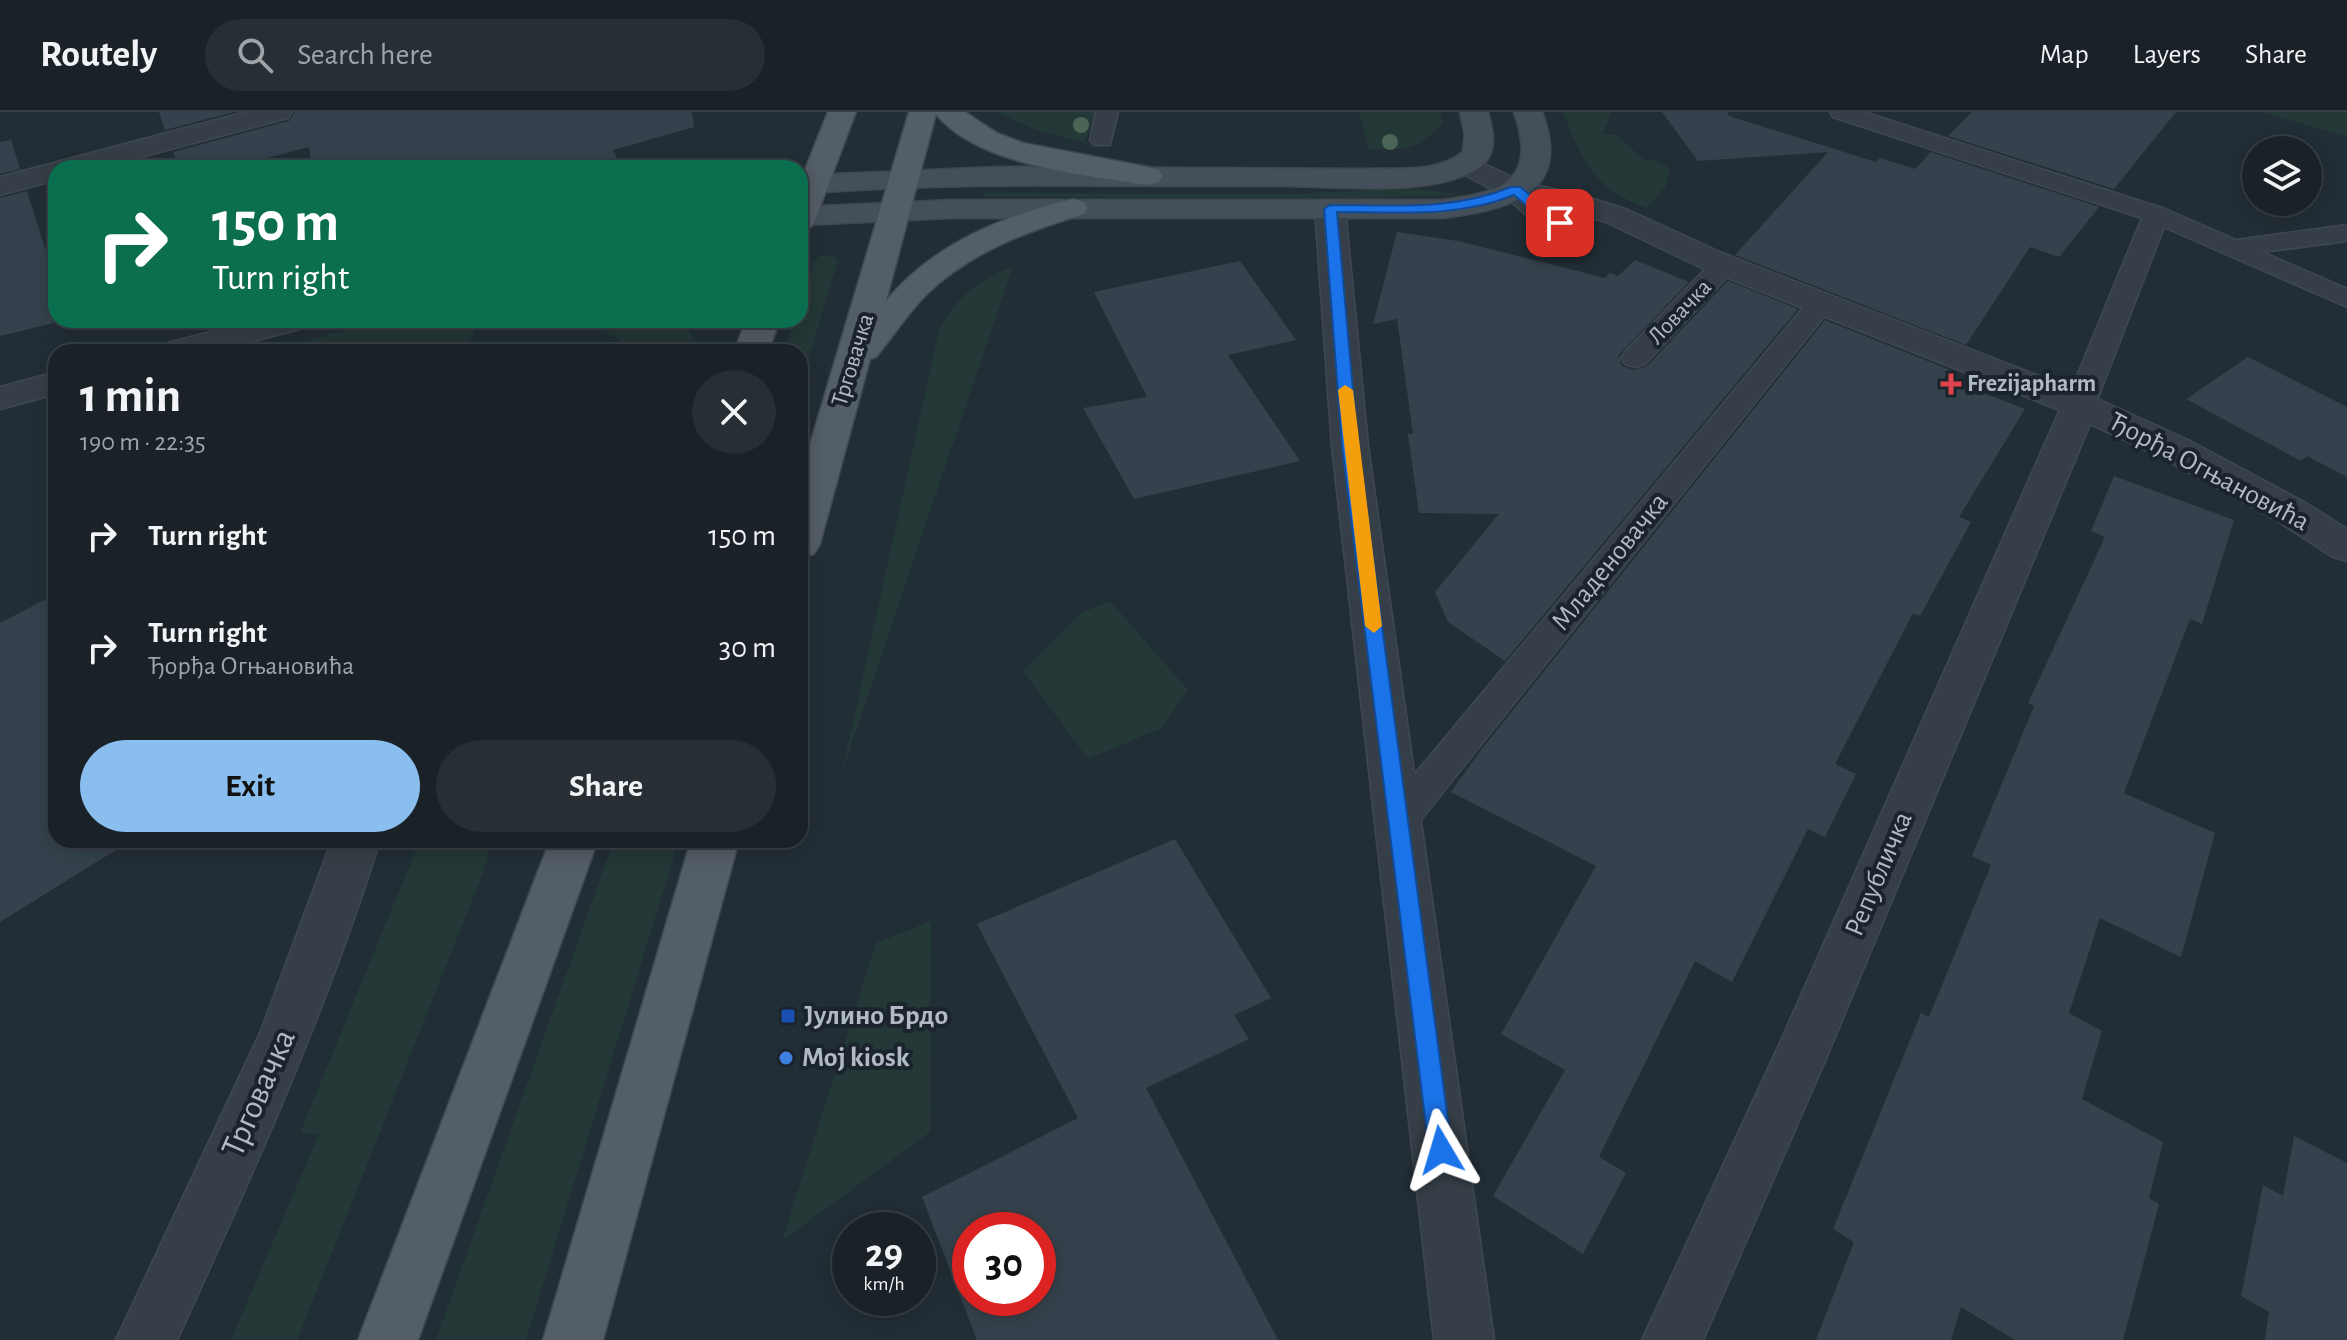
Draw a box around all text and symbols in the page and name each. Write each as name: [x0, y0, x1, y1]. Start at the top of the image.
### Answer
search box: [205, 19, 765, 91]
icon: search: [233, 33, 277, 77]
text: Routely: [40, 36, 157, 74]
text: Search here: [297, 40, 433, 70]
text: Map: [2040, 41, 2089, 69]
text: Layers: [2133, 41, 2201, 69]
text: Share: [2245, 41, 2307, 69]
map controls: [2242, 136, 2322, 216]
button: layers: [2242, 136, 2322, 216]
pin: [1526, 189, 1594, 257]
icon: right: [80, 192, 184, 296]
text: 150 m: [212, 195, 339, 251]
icon: arrive: [1538, 201, 1582, 245]
text: Turn right: [212, 260, 349, 296]
street label: Ловачка: [1644, 275, 1716, 349]
street label: Трговачка: [828, 311, 878, 409]
button: close: [692, 370, 776, 454]
place label: Frezijapharm: [1967, 372, 2096, 396]
text: 1 min: [80, 373, 181, 421]
marker: Frezijapharm: [1942, 375, 1960, 393]
street label: Ђорђа Огњановића: [2104, 408, 2314, 537]
text: 190 m · 22:35: [80, 429, 206, 455]
street label: Младеновачка: [1546, 488, 1674, 636]
icon: right: [80, 514, 124, 558]
text: Turn right: [148, 521, 267, 551]
text: 150 m: [708, 521, 776, 551]
text: Turn right: [148, 618, 267, 648]
icon: right: [80, 626, 124, 670]
text: 30 m: [719, 633, 776, 663]
text: Ђорђа Огњановића: [148, 653, 354, 679]
button: Exit: [80, 740, 420, 832]
button: Share: [436, 740, 776, 832]
street label: Републичка: [1840, 808, 1918, 940]
place label: Јулино Брдо: [804, 1002, 948, 1030]
marker: Јулино Брдо: [779, 1007, 797, 1025]
street label: Трговачка: [216, 1024, 302, 1162]
place label: Moj kiosk: [802, 1044, 910, 1072]
marker: Moj kiosk: [777, 1049, 795, 1067]
position arrow: [1399, 1108, 1483, 1192]
speed limit sign: 30: [952, 1212, 1056, 1316]
text: 29: [865, 1234, 903, 1274]
text: km/h: [863, 1274, 905, 1294]

